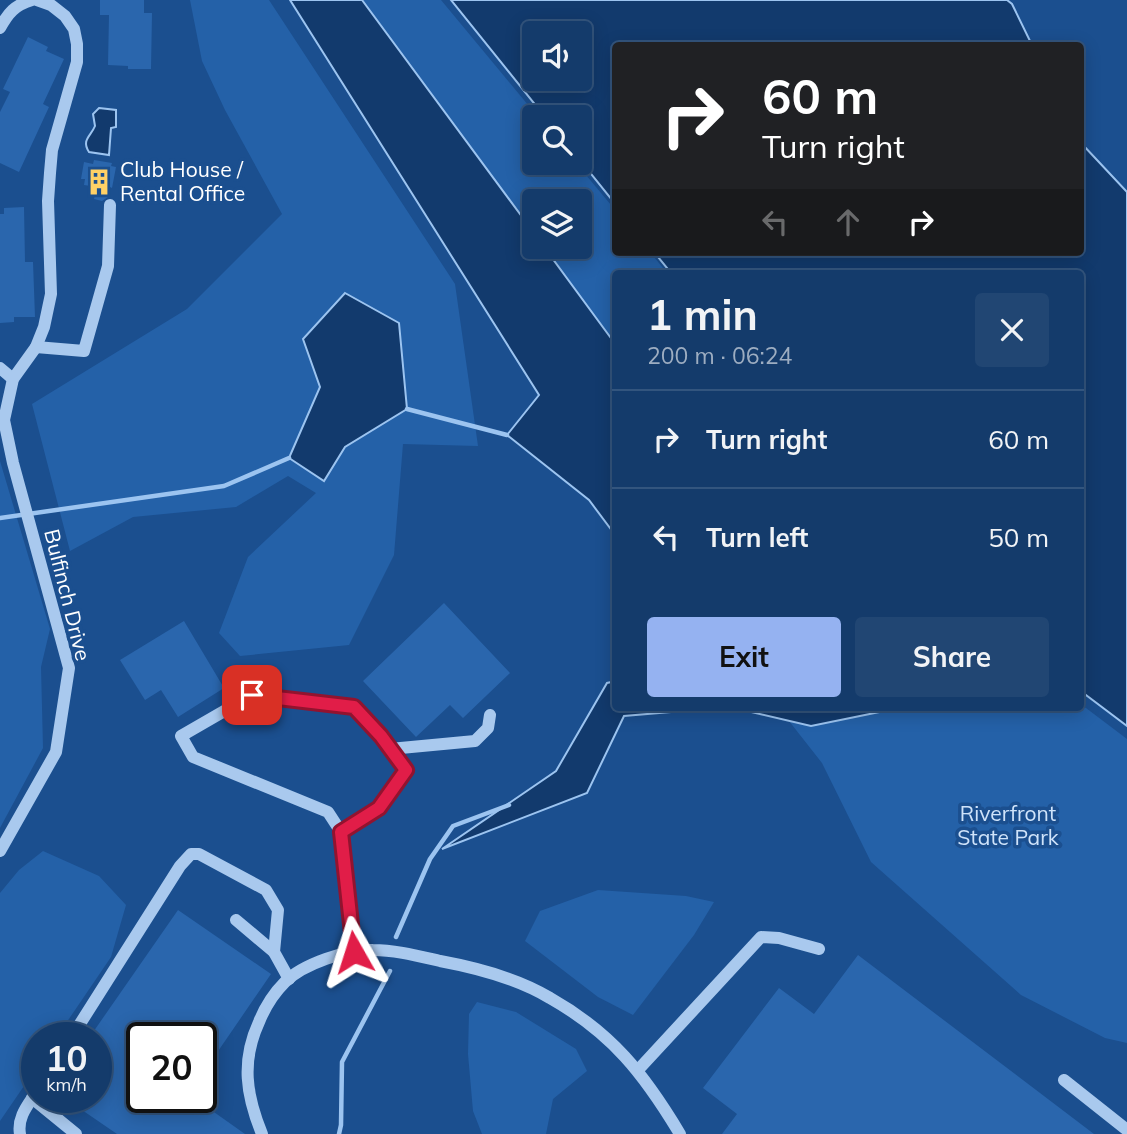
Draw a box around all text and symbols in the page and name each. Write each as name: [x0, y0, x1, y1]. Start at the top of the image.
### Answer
map controls: [522, 21, 592, 259]
button: sound: [522, 21, 592, 91]
text: 60 m: [762, 65, 878, 126]
icon: right: [647, 70, 738, 161]
button: search: [522, 105, 592, 175]
text: Turn right: [762, 126, 905, 166]
place label: Club House / Rental Office: [120, 156, 245, 206]
building icon: Club House / Rental Office: [84, 167, 114, 197]
button: layers: [522, 189, 592, 259]
icon: left: [756, 203, 794, 241]
icon: ahead: [829, 203, 867, 241]
icon: right: [902, 203, 940, 241]
text: 1 min: [647, 288, 758, 341]
button: close: [975, 293, 1049, 367]
text: 200 m · 06:24: [647, 341, 792, 370]
icon: right: [647, 420, 685, 458]
text: Turn right: [706, 423, 827, 456]
text: 60 m: [988, 423, 1049, 456]
icon: left: [647, 518, 685, 556]
text: Turn left: [706, 521, 808, 554]
text: 50 m: [988, 521, 1049, 554]
street label: Bulfinch Drive: [39, 526, 97, 663]
button: Exit: [647, 617, 841, 697]
button: Share: [855, 617, 1049, 697]
pin: [222, 665, 282, 725]
icon: arrive: [233, 676, 271, 714]
park label: Riverfront State Park: [957, 800, 1059, 850]
position arrow: [317, 915, 391, 989]
speed limit sign: 20: [126, 1022, 217, 1113]
text: 10: [45, 1036, 88, 1080]
text: km/h: [46, 1073, 87, 1096]

